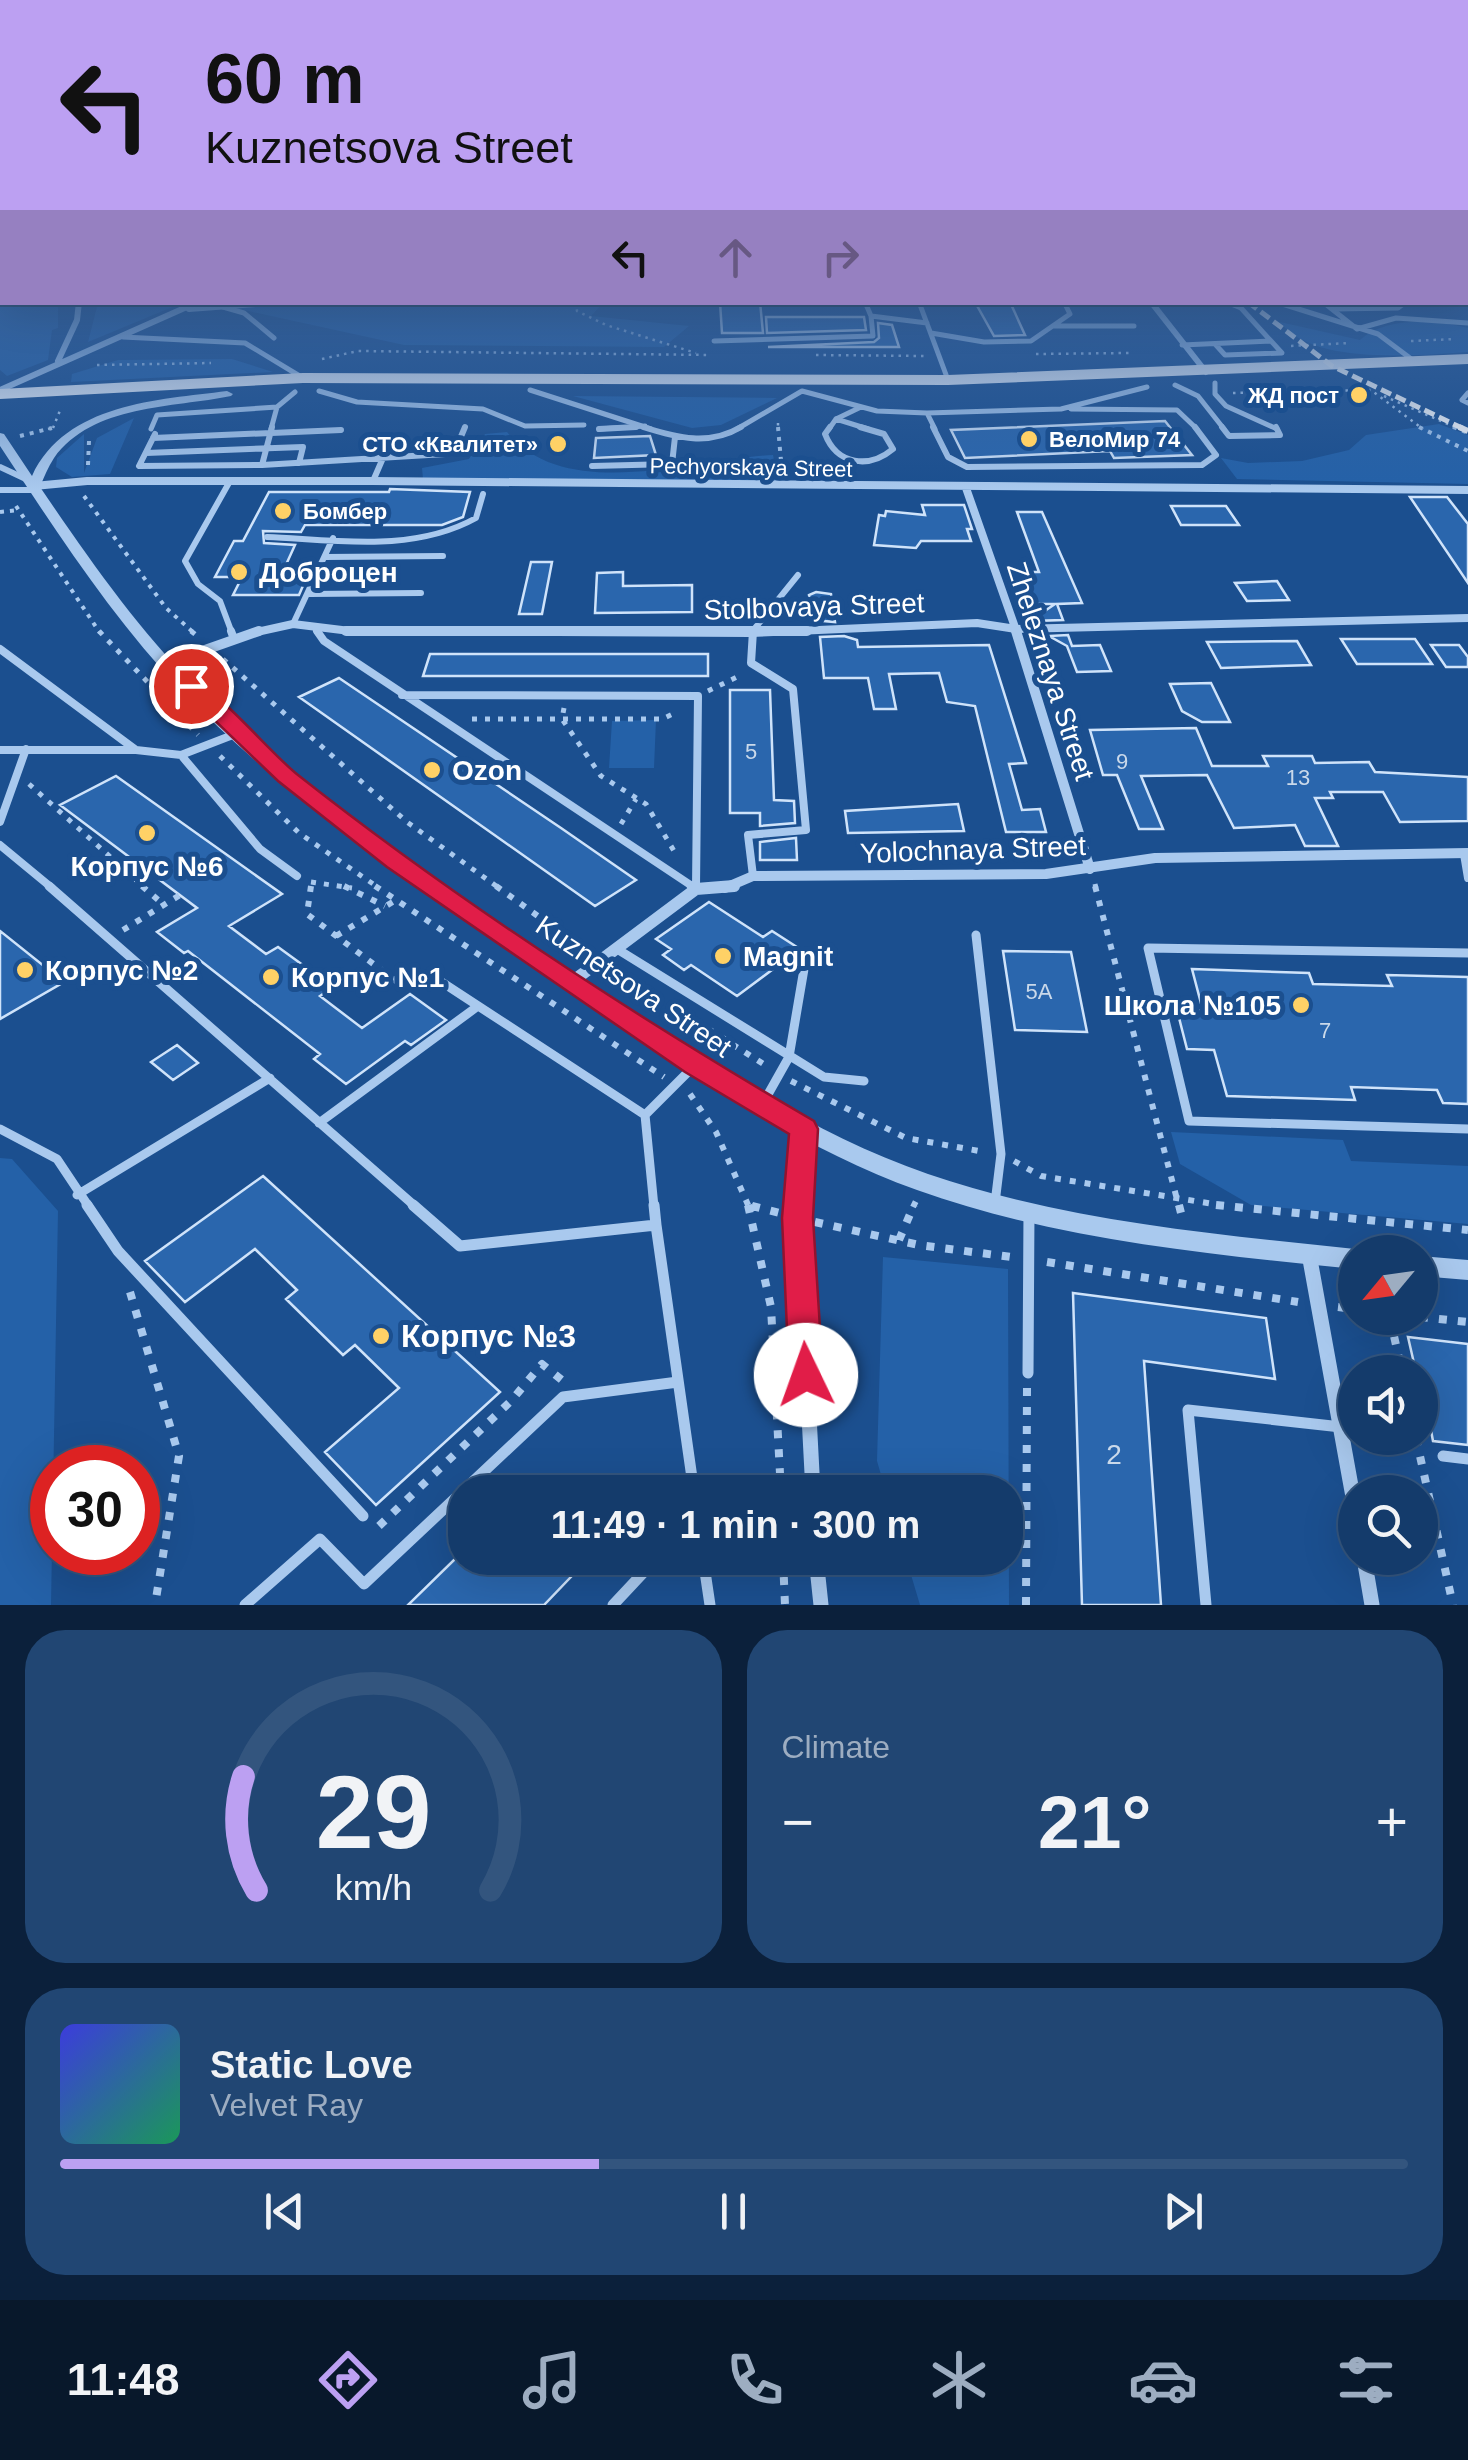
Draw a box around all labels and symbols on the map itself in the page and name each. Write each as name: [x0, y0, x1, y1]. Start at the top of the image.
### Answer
place label: ЖД пост: [1247, 383, 1339, 408]
marker: ЖД пост: [1348, 384, 1370, 406]
place label: ВелоМир 74: [1049, 427, 1181, 452]
marker: ВелоМир 74: [1018, 428, 1040, 450]
place label: СТО «Квалитет»: [362, 432, 538, 457]
marker: СТО «Квалитет»: [547, 433, 569, 455]
street label: Pechyorskaya Street: [649, 453, 853, 482]
place label: Бомбер: [303, 499, 387, 524]
marker: Бомбер: [272, 500, 294, 522]
place label: Доброцен: [259, 557, 398, 588]
street label: Zheleznaya Street: [1001, 558, 1100, 784]
marker: Доброцен: [228, 561, 250, 583]
street label: Stolbovaya Street: [703, 587, 925, 626]
pin: [149, 644, 234, 729]
house number: 5: [745, 739, 757, 764]
house number: 9: [1116, 749, 1128, 774]
place label: Ozon: [452, 755, 522, 786]
marker: Ozon: [421, 759, 443, 781]
house number: 13: [1286, 765, 1310, 790]
marker: Корпус №6: [136, 822, 158, 844]
street label: Yolochnaya Street: [859, 830, 1087, 869]
place label: Корпус №6: [70, 851, 224, 882]
street label: Kuznetsova Street: [530, 910, 737, 1063]
place label: Magnit: [743, 941, 833, 972]
marker: Magnit: [712, 945, 734, 967]
place label: Корпус №2: [45, 955, 198, 986]
marker: Корпус №2: [14, 959, 36, 981]
place label: Корпус №1: [291, 962, 444, 993]
marker: Корпус №1: [260, 966, 282, 988]
house number: 5А: [1026, 979, 1053, 1004]
place label: Школа №105: [1104, 990, 1281, 1021]
marker: Школа №105: [1290, 994, 1312, 1016]
house number: 7: [1319, 1018, 1331, 1043]
north arrow: [1338, 1235, 1438, 1335]
place label: Корпус №3: [401, 1318, 576, 1354]
position arrow: [754, 1323, 858, 1427]
marker: Корпус №3: [370, 1325, 392, 1347]
house number: 2: [1106, 1439, 1122, 1470]
speed limit sign: 30: [30, 1445, 160, 1575]

